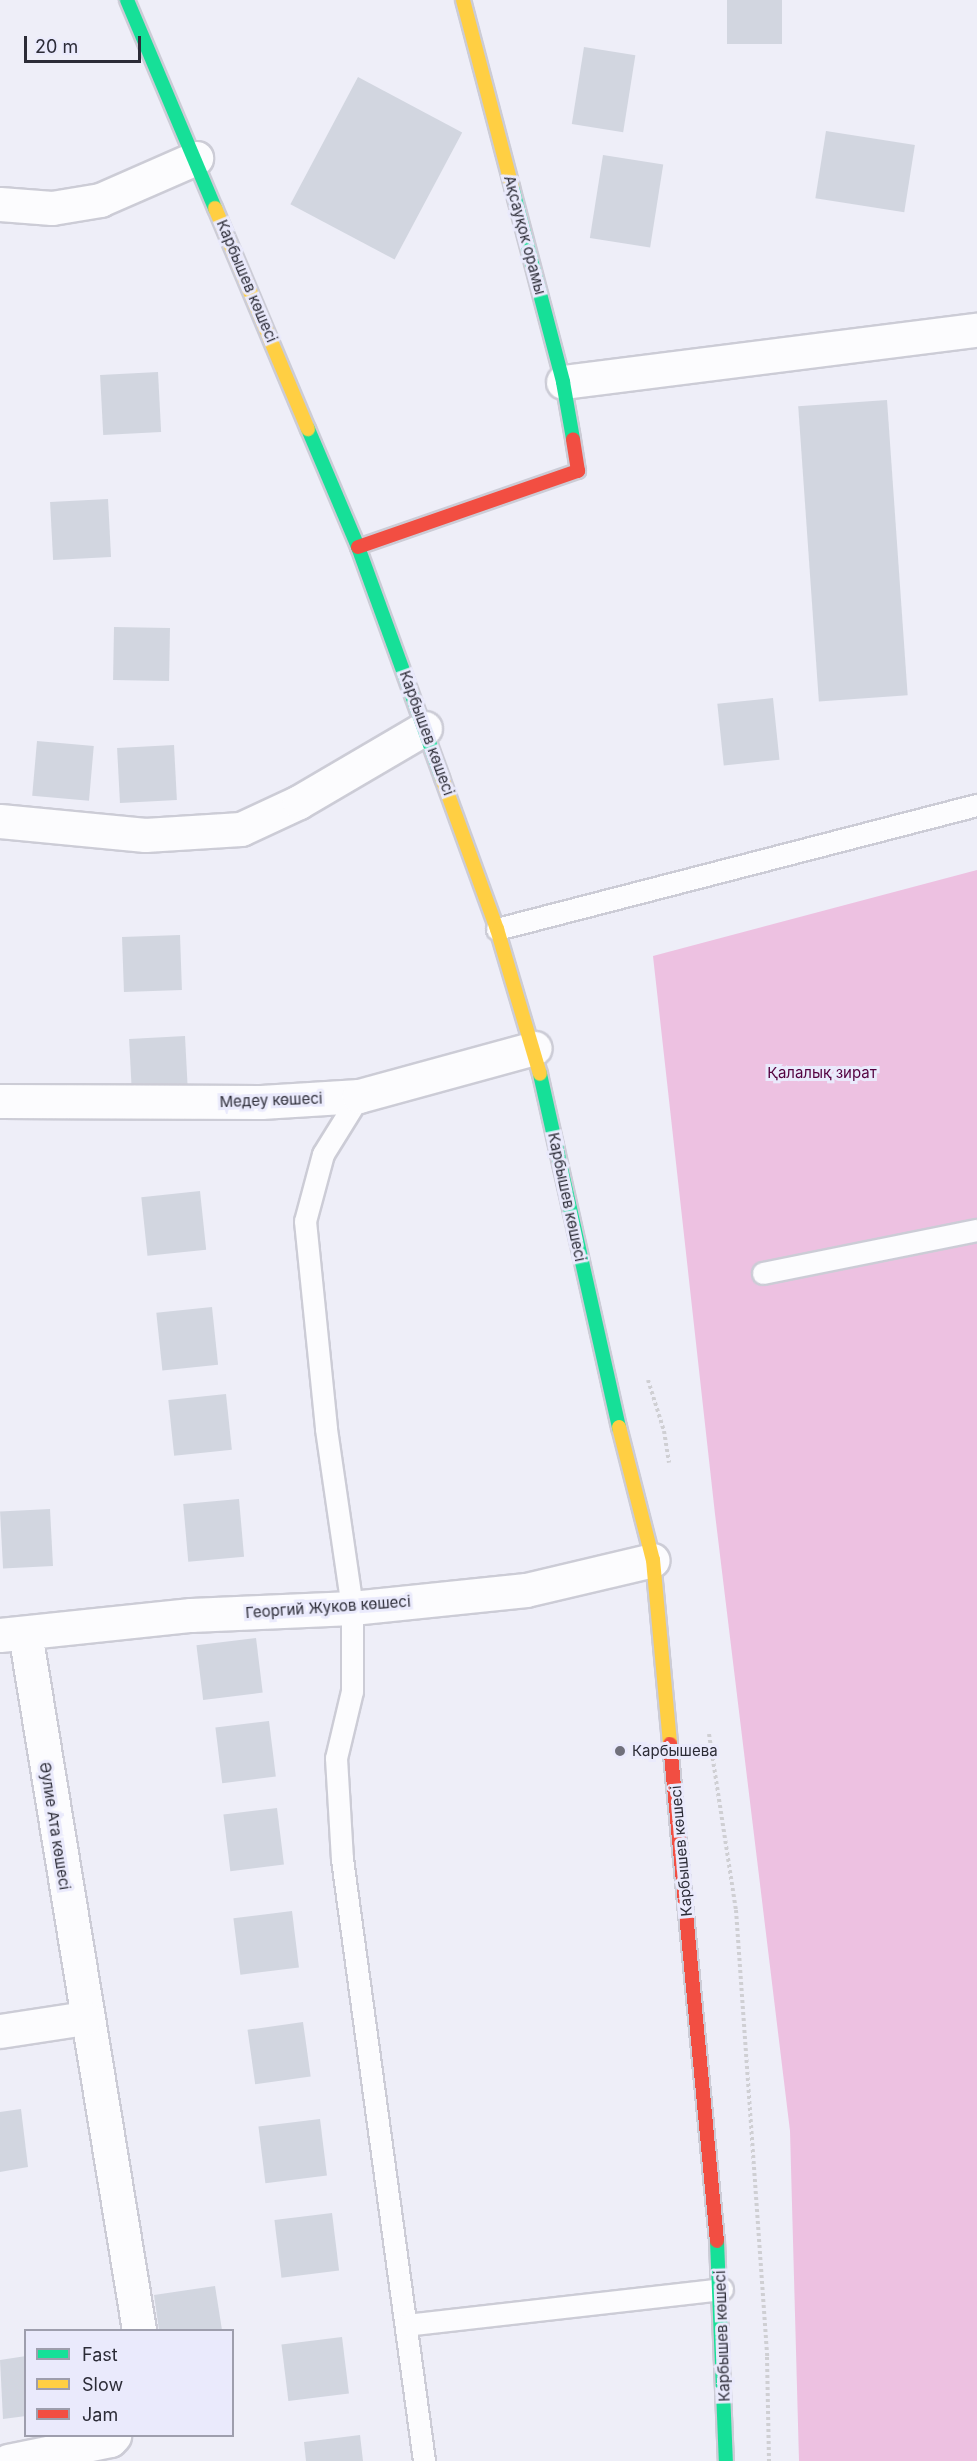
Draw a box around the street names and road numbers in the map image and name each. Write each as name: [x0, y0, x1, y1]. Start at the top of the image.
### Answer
street label: Ақсауқок орамы: [500, 173, 550, 297]
street label: Карбышев көшесі: [213, 217, 281, 345]
street label: Карбышев көшесі: [396, 668, 458, 798]
street label: Медеу көшесі: [219, 1089, 323, 1111]
street label: Карбышев көшесі: [545, 1131, 589, 1263]
street label: Георгий Жуков көшесі: [245, 1592, 411, 1622]
street label: Әулие Ата көшесі: [36, 1761, 74, 1891]
street label: Карбышев көшесі: [666, 1785, 696, 1917]
street label: Карбышев көшесі: [711, 2270, 733, 2402]

